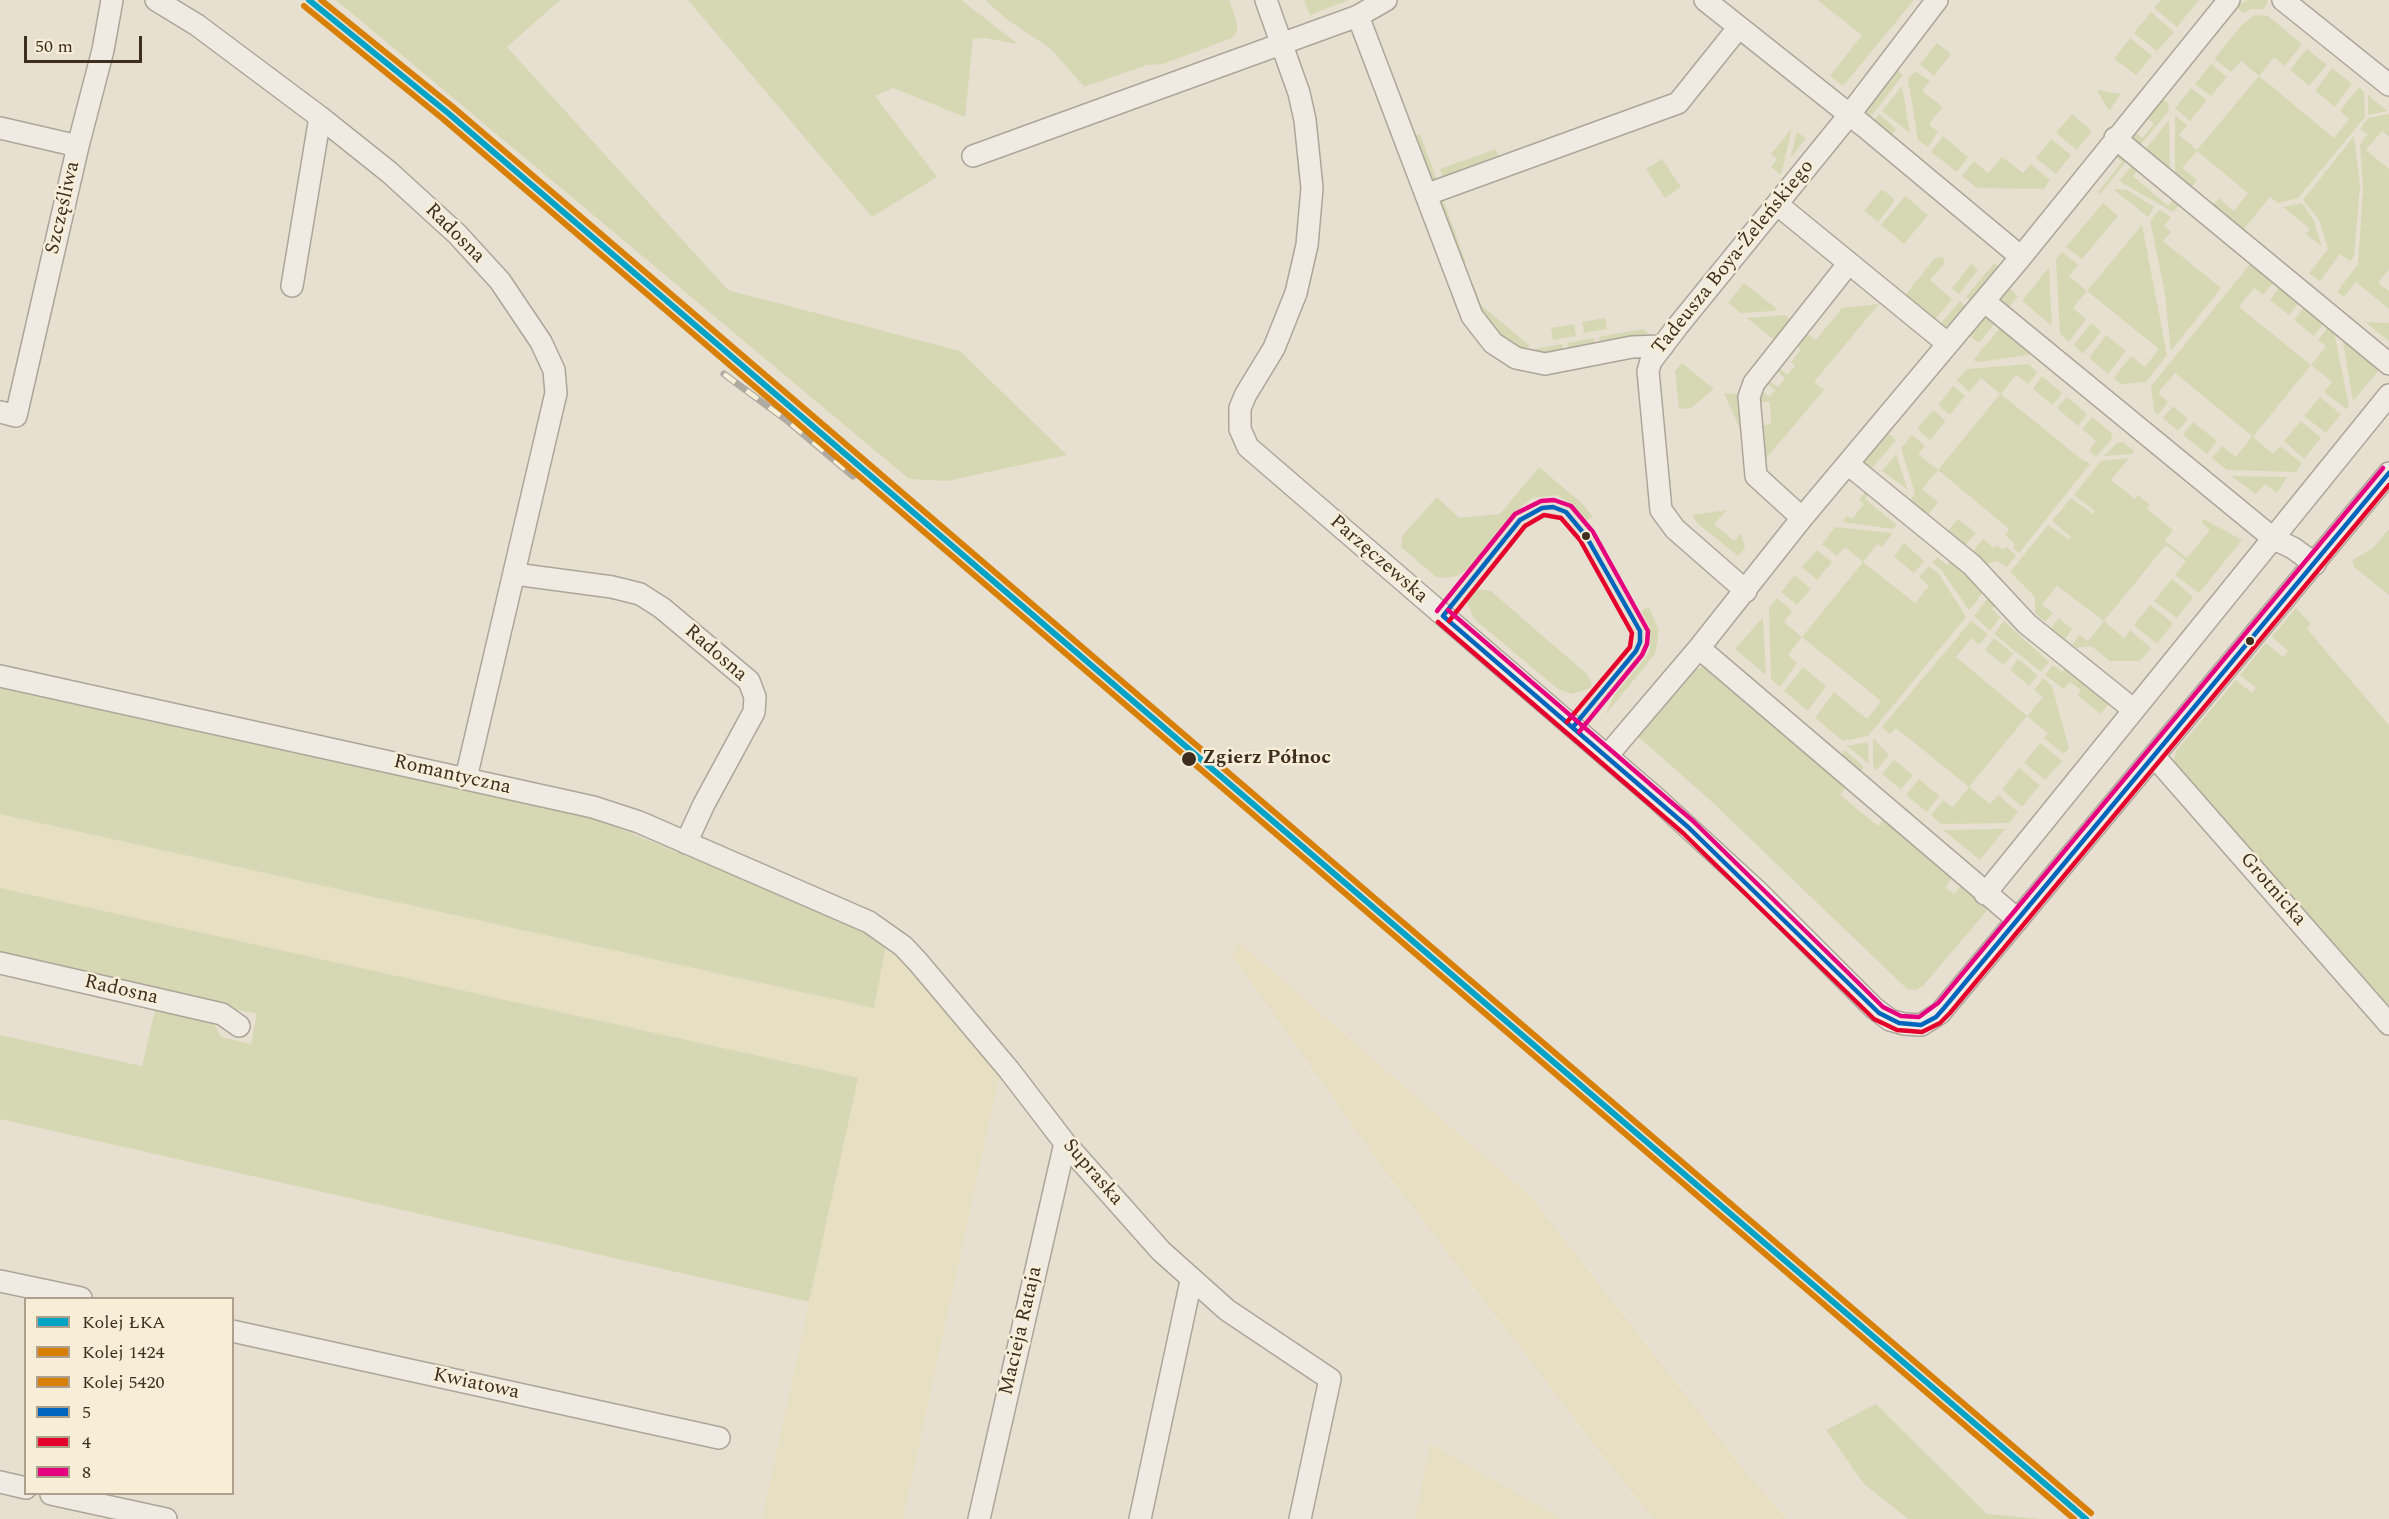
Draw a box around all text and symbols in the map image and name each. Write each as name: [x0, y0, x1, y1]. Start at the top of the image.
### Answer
scale bar: [27, 24, 146, 62]
text: 50 m: [35, 33, 73, 60]
street label: Tadeusza Boya-Żeleńskiego: [1648, 156, 1820, 360]
street label: Szczęśliwa: [42, 159, 86, 257]
street label: Radosna: [419, 199, 489, 269]
street label: Parzęczewska: [1324, 511, 1432, 609]
unlabelled marker: [1580, 530, 1592, 542]
street label: Radosna: [679, 620, 751, 688]
unlabelled marker: [2244, 635, 2256, 647]
place label: Zgierz Północ: [1202, 747, 1331, 771]
marker: Zgierz Północ: [1180, 750, 1198, 768]
street label: Romantyczna: [391, 751, 513, 801]
street label: Grotnicka: [2234, 848, 2310, 932]
street label: Radosna: [82, 971, 160, 1011]
street label: Supraska: [1057, 1135, 1127, 1211]
street label: Macieja Rataja: [995, 1264, 1049, 1398]
legend: [24, 1297, 234, 1495]
text: Kolej ŁKA: [82, 1309, 166, 1336]
text: Kolej 1424: [82, 1339, 164, 1366]
street label: Kwiatowa: [431, 1364, 521, 1406]
text: Kolej 5420: [82, 1369, 164, 1396]
text: 5: [82, 1399, 91, 1426]
text: 4: [82, 1429, 91, 1456]
text: 8: [82, 1459, 91, 1486]

